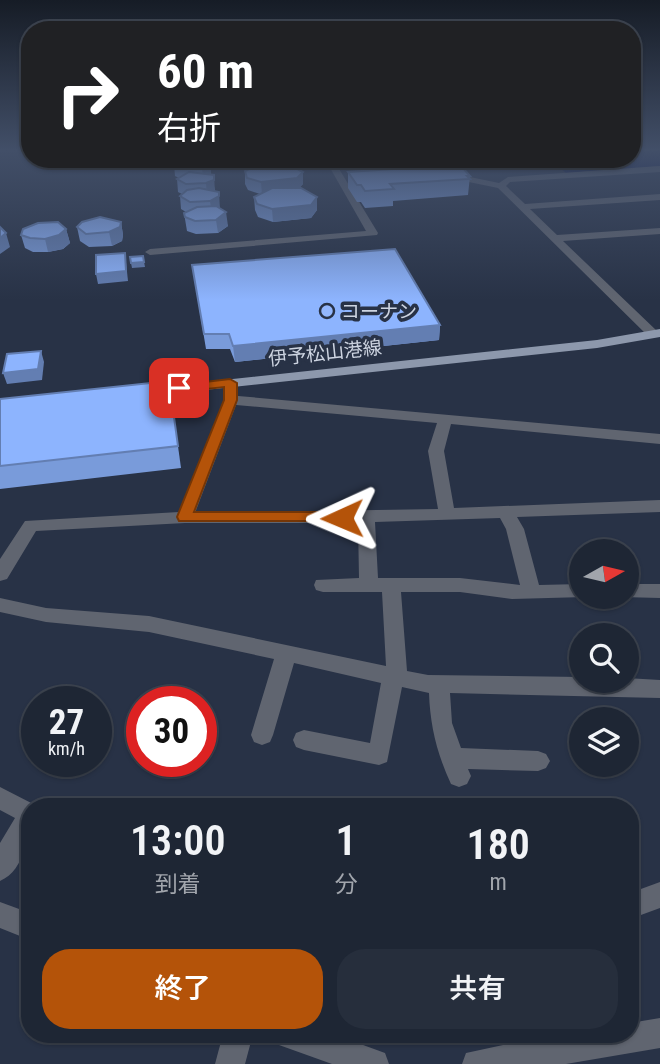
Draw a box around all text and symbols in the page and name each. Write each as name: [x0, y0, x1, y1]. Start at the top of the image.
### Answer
text: 60 m: [157, 43, 254, 100]
icon: right: [42, 49, 133, 140]
text: 右折: [157, 109, 221, 147]
place label: コーナン: [341, 300, 417, 323]
marker: コーナン: [319, 303, 335, 319]
street label: 伊予松山港線: [267, 336, 383, 370]
pin: [149, 358, 209, 418]
icon: arrive: [160, 369, 198, 407]
position arrow: [305, 481, 379, 555]
north arrow: [569, 539, 639, 609]
map controls: [569, 539, 639, 777]
button: search: [569, 623, 639, 693]
speed limit sign: 30: [126, 686, 217, 777]
text: 27: [49, 702, 84, 743]
button: layers: [569, 707, 639, 777]
text: km/h: [48, 738, 85, 759]
text: 13:00: [130, 816, 226, 865]
text: 1: [336, 816, 357, 865]
text: 180: [467, 820, 530, 869]
text: m: [490, 869, 507, 896]
text: 到着: [155, 871, 201, 898]
text: 分: [335, 871, 358, 898]
button: 終了: [42, 949, 323, 1029]
button: 共有: [337, 949, 618, 1029]

